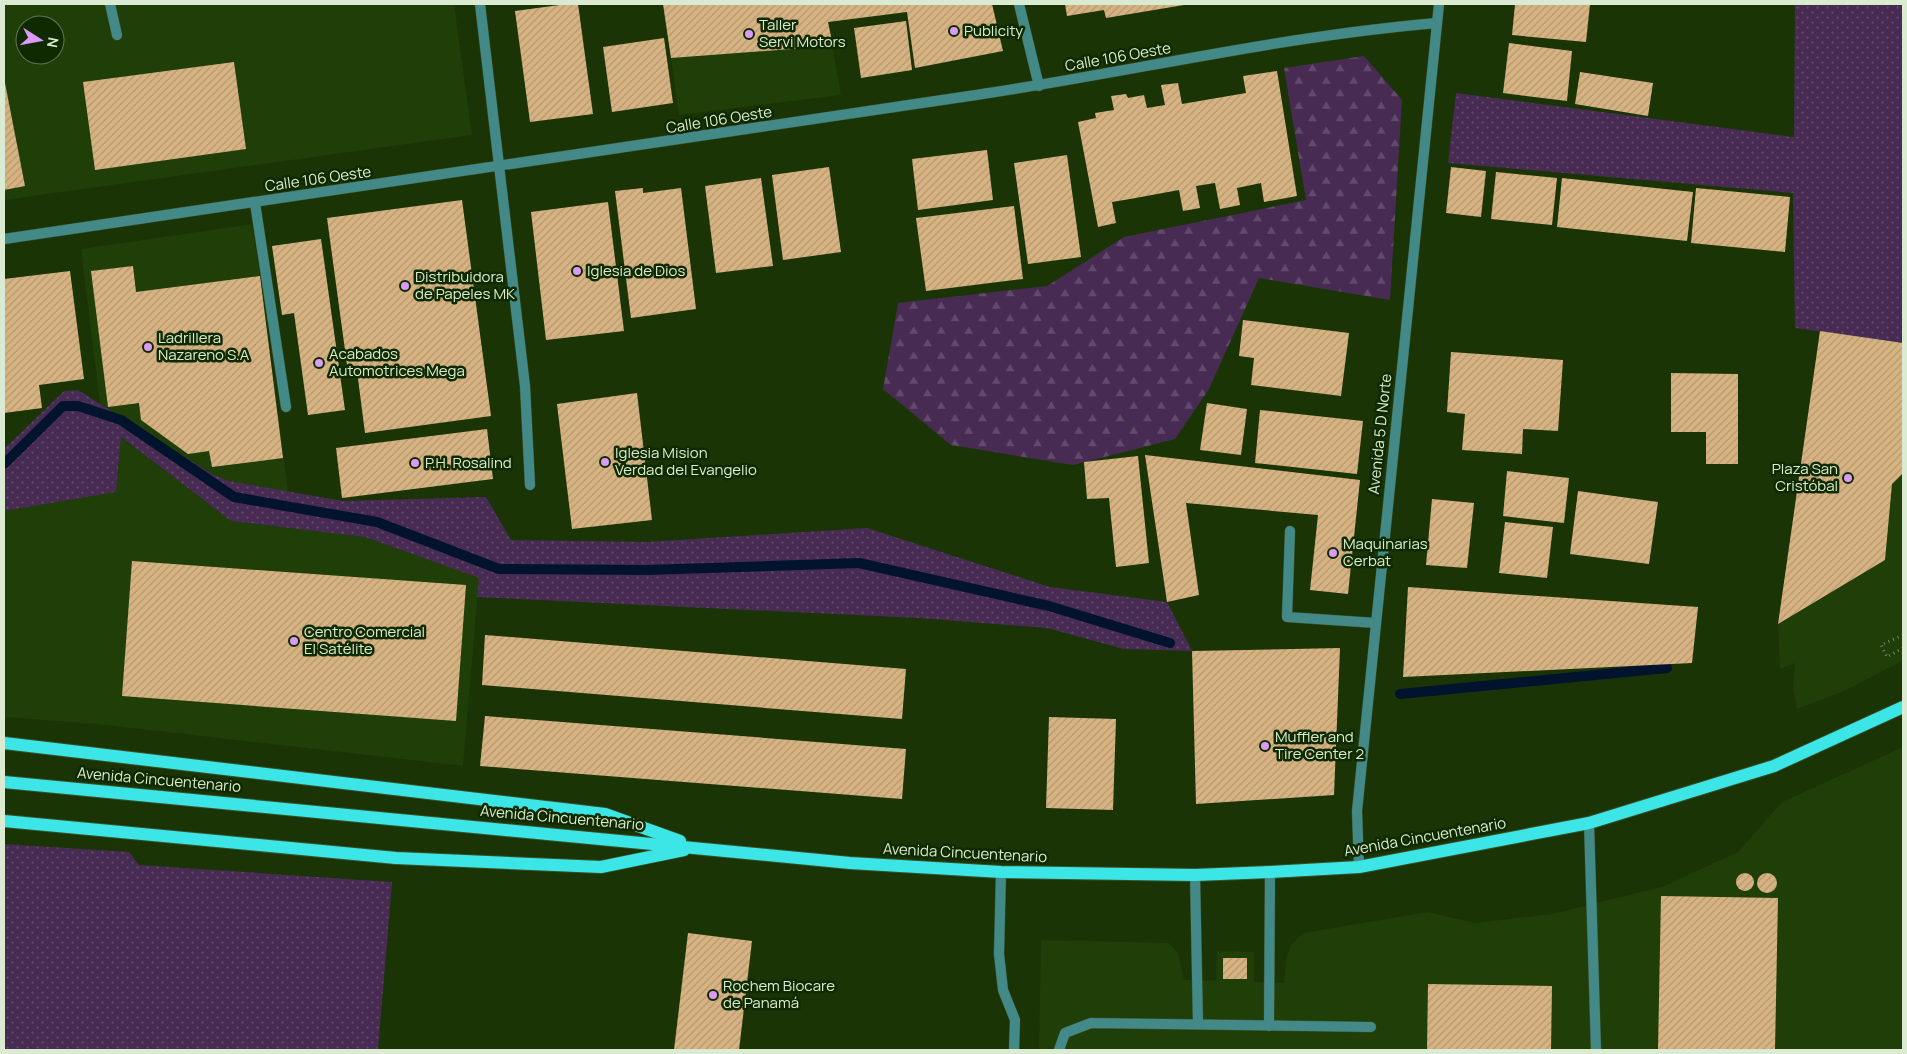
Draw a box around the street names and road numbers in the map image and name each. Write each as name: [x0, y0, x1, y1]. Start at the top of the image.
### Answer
street label: Calle 106 Oeste: [1063, 37, 1173, 76]
street label: Calle 106 Oeste: [664, 101, 774, 138]
street label: Calle 106 Oeste: [263, 161, 373, 196]
street label: Avenida 5 D Norte: [1363, 372, 1396, 495]
street label: Avenida Cincuentenario: [76, 762, 242, 797]
street label: Avenida Cincuentenario: [479, 800, 645, 835]
street label: Avenida Cincuentenario: [1342, 812, 1508, 861]
street label: Avenida Cincuentenario: [882, 838, 1048, 867]

